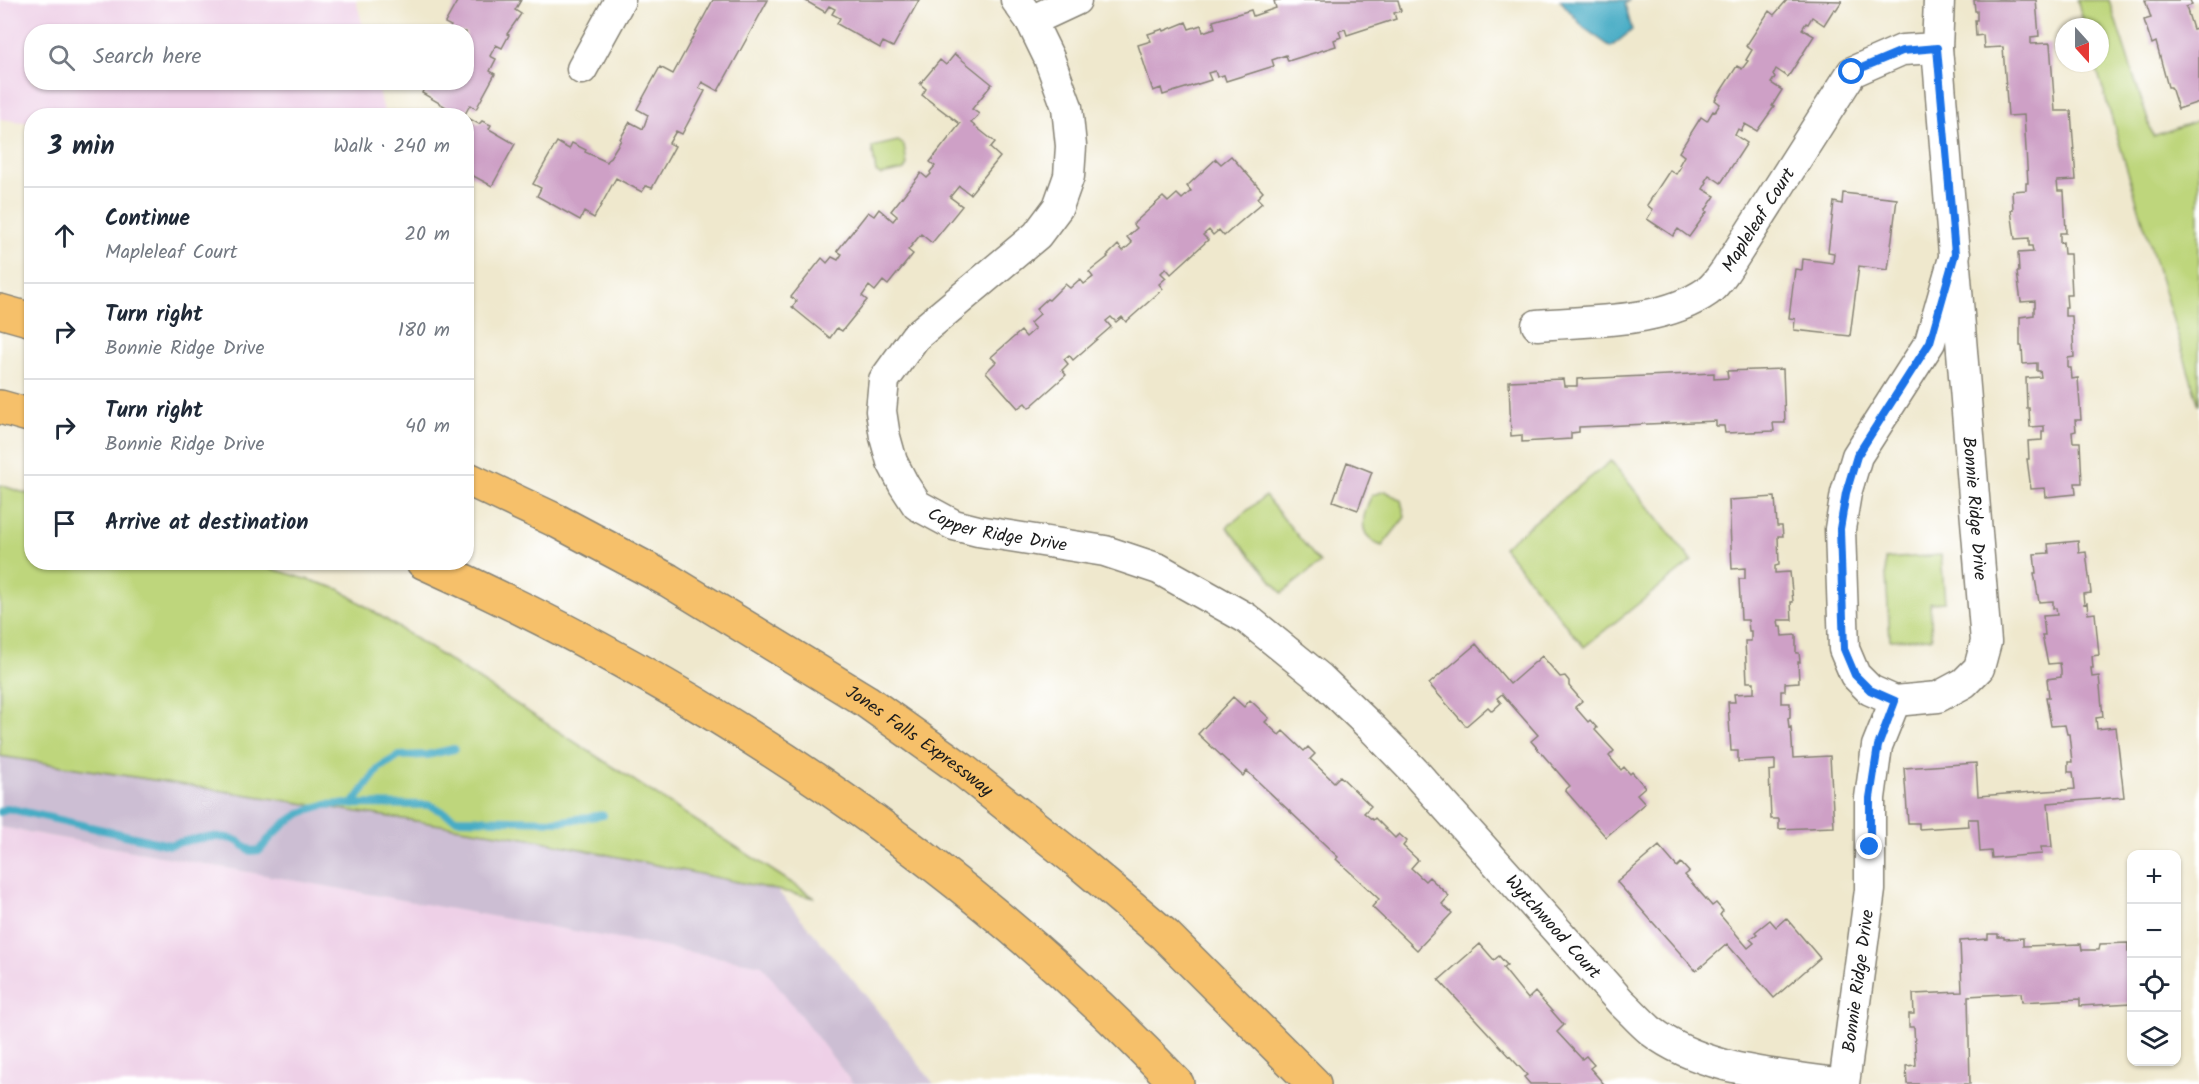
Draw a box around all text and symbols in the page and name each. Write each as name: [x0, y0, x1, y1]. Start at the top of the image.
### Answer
north arrow: [2055, 18, 2109, 72]
search box: [24, 24, 474, 90]
text: Search here: [93, 40, 201, 75]
icon: search: [45, 41, 78, 74]
route start: [1838, 58, 1864, 84]
text: 3 min: [48, 126, 115, 168]
text: Walk · 240 m: [333, 131, 450, 163]
street label: Mapleleaf Court: [1715, 161, 1804, 279]
text: Continue: [105, 202, 190, 237]
icon: ahead: [48, 219, 81, 252]
text: 20 m: [404, 219, 450, 251]
text: Mapleleaf Court: [105, 237, 237, 269]
text: Turn right: [105, 298, 203, 333]
icon: right: [48, 315, 81, 348]
text: 180 m: [398, 315, 450, 347]
text: Bonnie Ridge Drive: [105, 333, 265, 365]
text: Turn right: [105, 394, 203, 429]
icon: right: [48, 411, 81, 444]
text: 40 m: [405, 411, 450, 443]
text: Bonnie Ridge Drive: [105, 429, 265, 461]
street label: Bonnie Ridge Drive: [1953, 436, 1994, 581]
street label: Copper Ridge Drive: [922, 500, 1069, 561]
text: Arrive at destination: [105, 506, 308, 541]
icon: arrive: [48, 507, 81, 540]
street label: Jones Falls Expressway: [839, 679, 999, 805]
route end: [1856, 833, 1882, 859]
map controls: [2127, 850, 2181, 1066]
button: +: [2127, 850, 2181, 904]
street label: Wytchwood Court: [1497, 869, 1608, 987]
button: −: [2127, 904, 2181, 958]
street label: Bonnie Ridge Drive: [1835, 908, 1883, 1054]
button: locate: [2127, 958, 2181, 1012]
button: layers: [2127, 1012, 2181, 1066]

